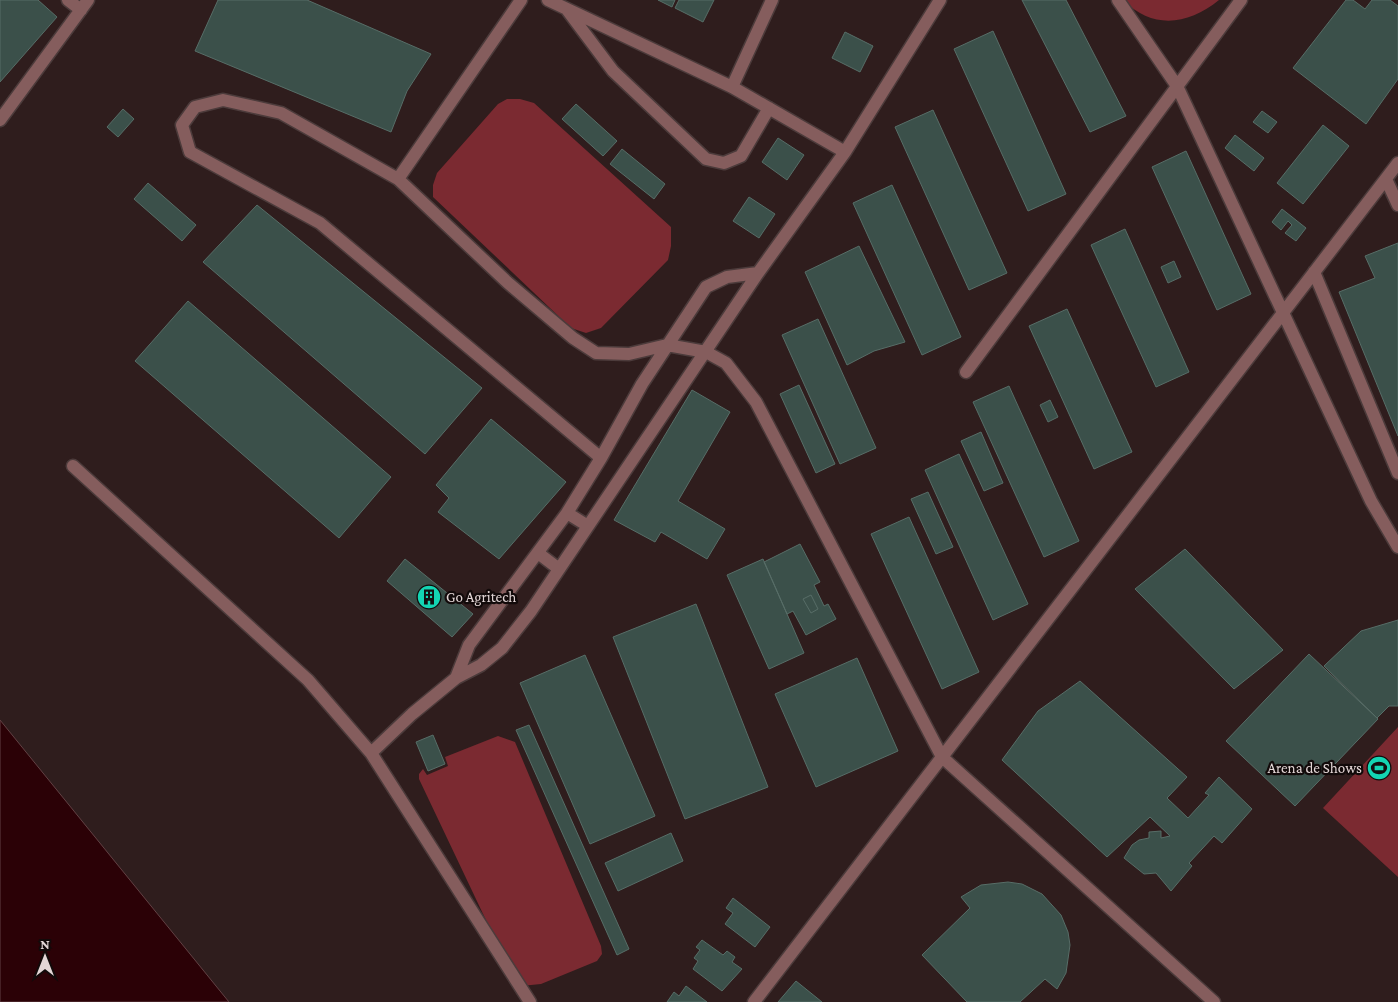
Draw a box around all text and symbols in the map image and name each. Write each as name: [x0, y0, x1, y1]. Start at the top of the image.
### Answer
building icon: Go Agritech: [416, 584, 442, 610]
place label: Go Agritech: [446, 589, 516, 606]
sports icon: Arena de Shows: [1366, 755, 1392, 781]
place label: Arena de Shows: [1267, 760, 1362, 776]
north arrow: [20, 932, 70, 982]
text: N: [40, 936, 50, 952]

